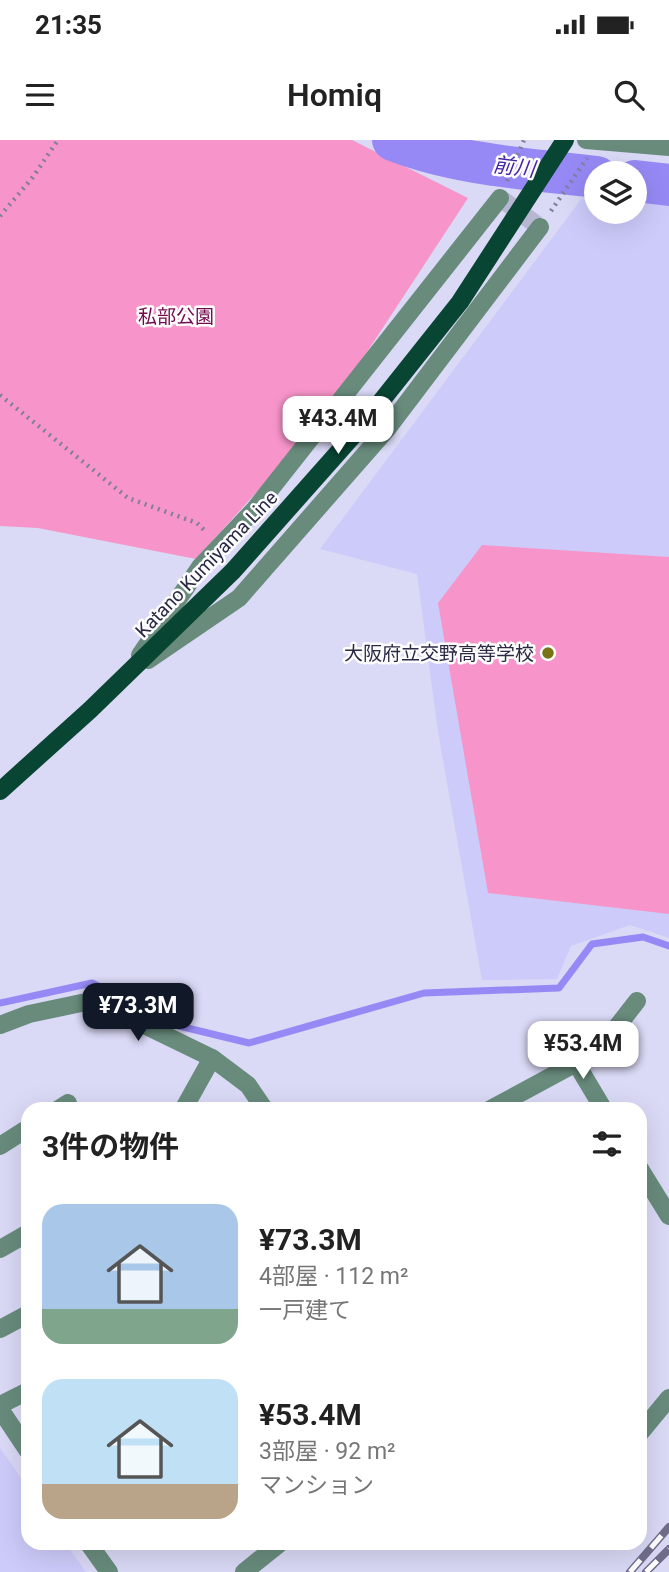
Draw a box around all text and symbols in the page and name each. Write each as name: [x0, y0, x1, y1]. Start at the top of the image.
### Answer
text: 21:35: [35, 10, 102, 40]
icon: menu: [21, 76, 59, 114]
text: Homiq: [287, 76, 382, 114]
icon: search: [610, 76, 648, 114]
water label: 前川: [492, 153, 538, 182]
map controls: [584, 161, 647, 224]
button: layers: [584, 161, 647, 224]
park label: 私部公園: [138, 305, 214, 328]
pin: ¥43.4M: [281, 396, 395, 456]
text: ¥43.4M: [299, 405, 377, 432]
street label: Katano Kumiyama Line: [130, 486, 282, 642]
place label: 大阪府立交野高等学校: [344, 642, 534, 665]
marker: 大阪府立交野高等学校: [540, 645, 556, 661]
pin: ¥73.3M: [81, 984, 195, 1043]
text: ¥73.3M: [99, 992, 177, 1019]
pin: ¥53.4M: [526, 1021, 640, 1081]
text: ¥53.4M: [544, 1030, 622, 1057]
icon: filters: [588, 1125, 626, 1163]
text: 3件の物件: [42, 1129, 179, 1164]
text: ¥73.3M: [259, 1222, 362, 1257]
icon: home: [98, 1232, 182, 1316]
text: 4部屋 · 112 m²: [259, 1263, 408, 1290]
text: 一戸建て: [259, 1297, 351, 1324]
text: ¥53.4M: [259, 1397, 362, 1432]
icon: home: [98, 1407, 182, 1491]
text: 3部屋 · 92 m²: [259, 1438, 396, 1465]
text: マンション: [259, 1472, 374, 1499]

